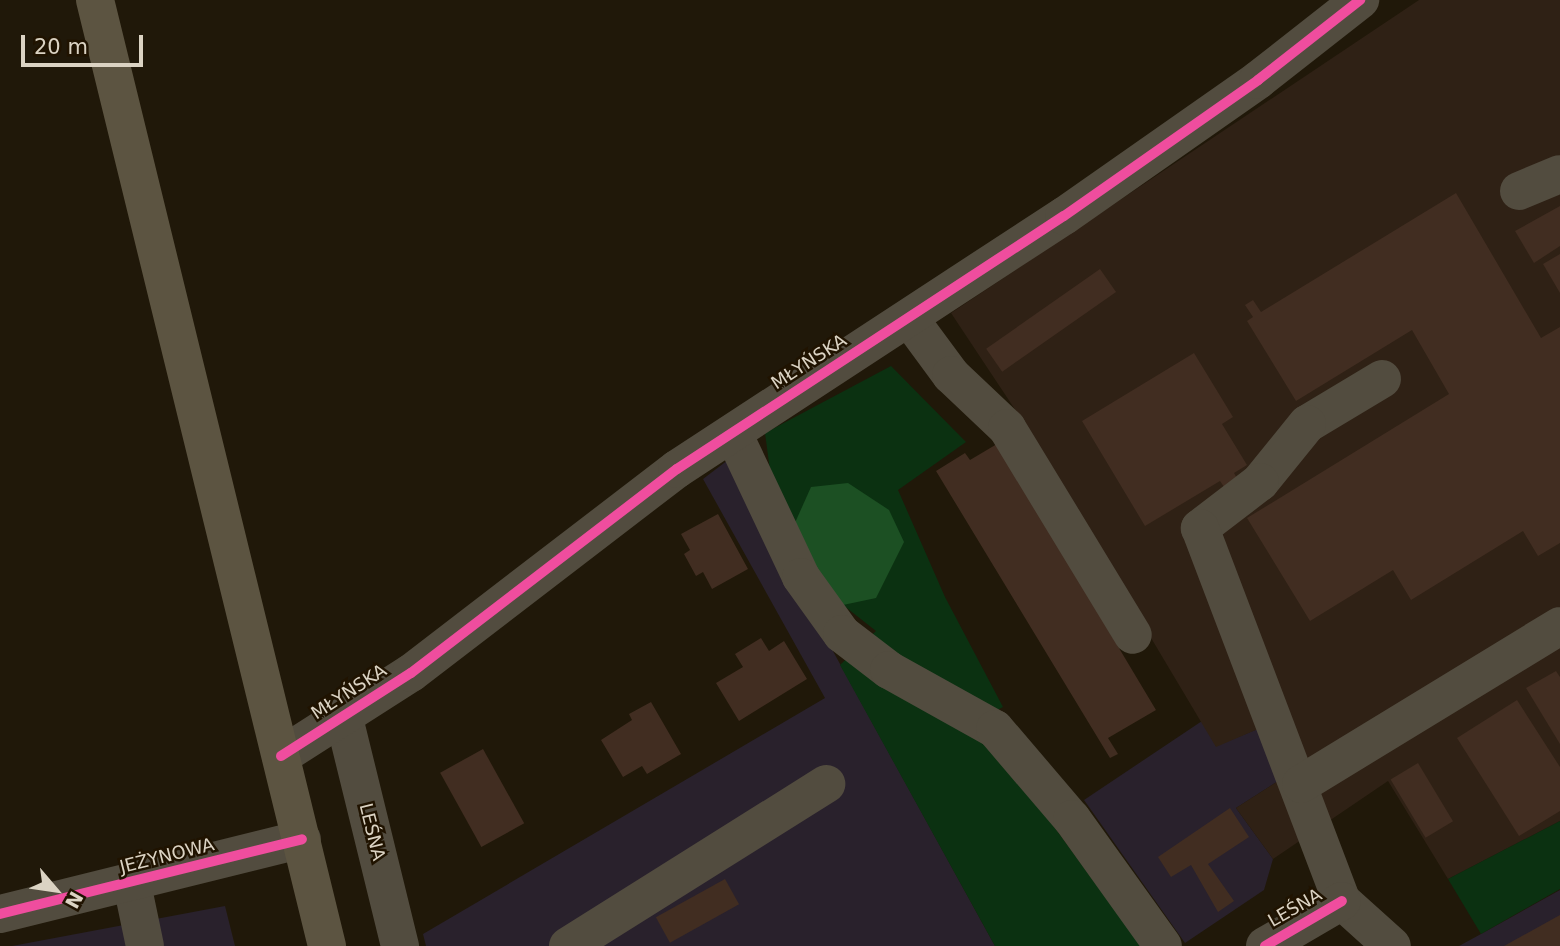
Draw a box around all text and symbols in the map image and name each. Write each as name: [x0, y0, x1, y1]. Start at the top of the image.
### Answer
scale bar: [24, 21, 147, 65]
text: 20 m: [34, 35, 88, 59]
street label: MŁYŃSKA: [767, 330, 851, 394]
street label: MŁYŃSKA: [307, 660, 391, 724]
street label: LEŚNA: [354, 801, 390, 863]
street label: JEŻYNOWA: [117, 834, 217, 878]
north arrow: [21, 855, 91, 925]
street label: LEŚNA: [1264, 884, 1326, 932]
text: N: [61, 888, 88, 912]

